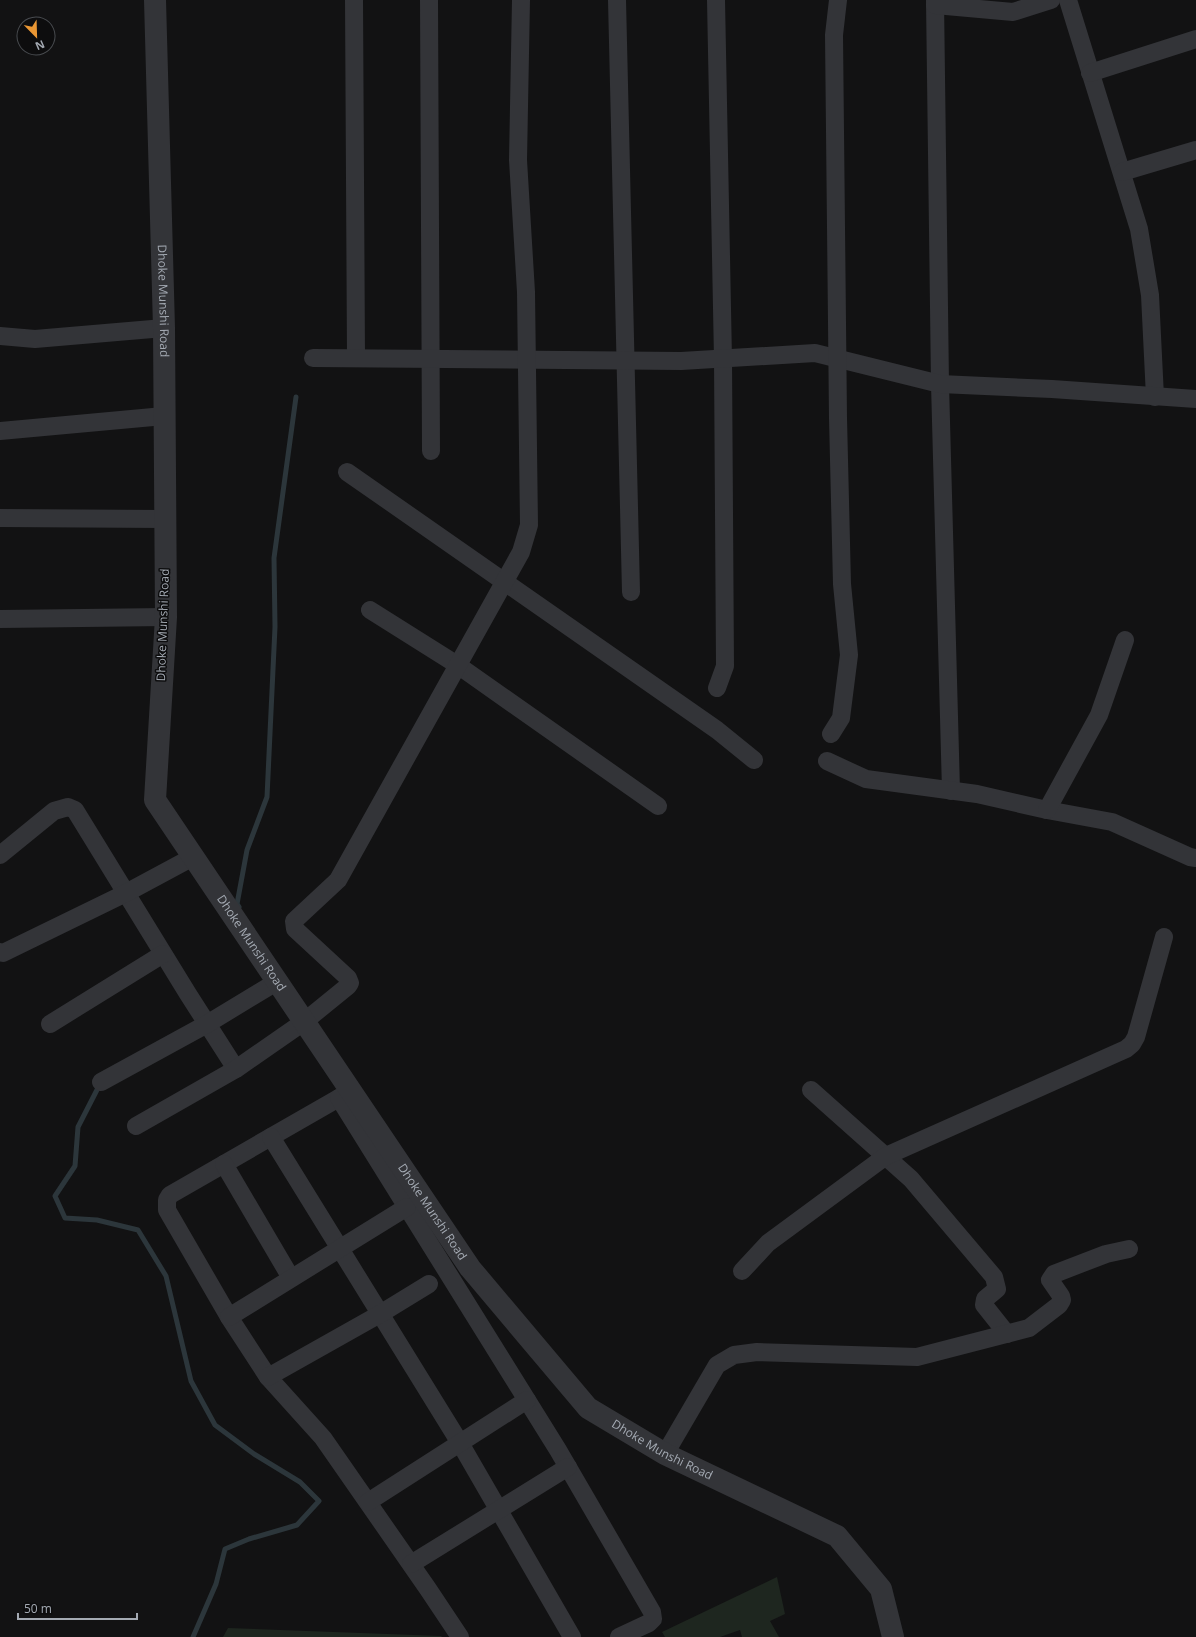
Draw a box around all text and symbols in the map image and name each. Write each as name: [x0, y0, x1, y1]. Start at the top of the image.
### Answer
north arrow: [16, 16, 56, 56]
text: N: [33, 37, 47, 54]
street label: Dhoke Munshi Road: [154, 244, 173, 357]
street label: Dhoke Munshi Road: [152, 568, 173, 682]
street label: Dhoke Munshi Road: [213, 891, 290, 994]
street label: Dhoke Munshi Road: [394, 1160, 471, 1263]
street label: Dhoke Munshi Road: [609, 1415, 716, 1484]
scale bar: [18, 1595, 137, 1621]
text: 50 m: [24, 1600, 52, 1617]

